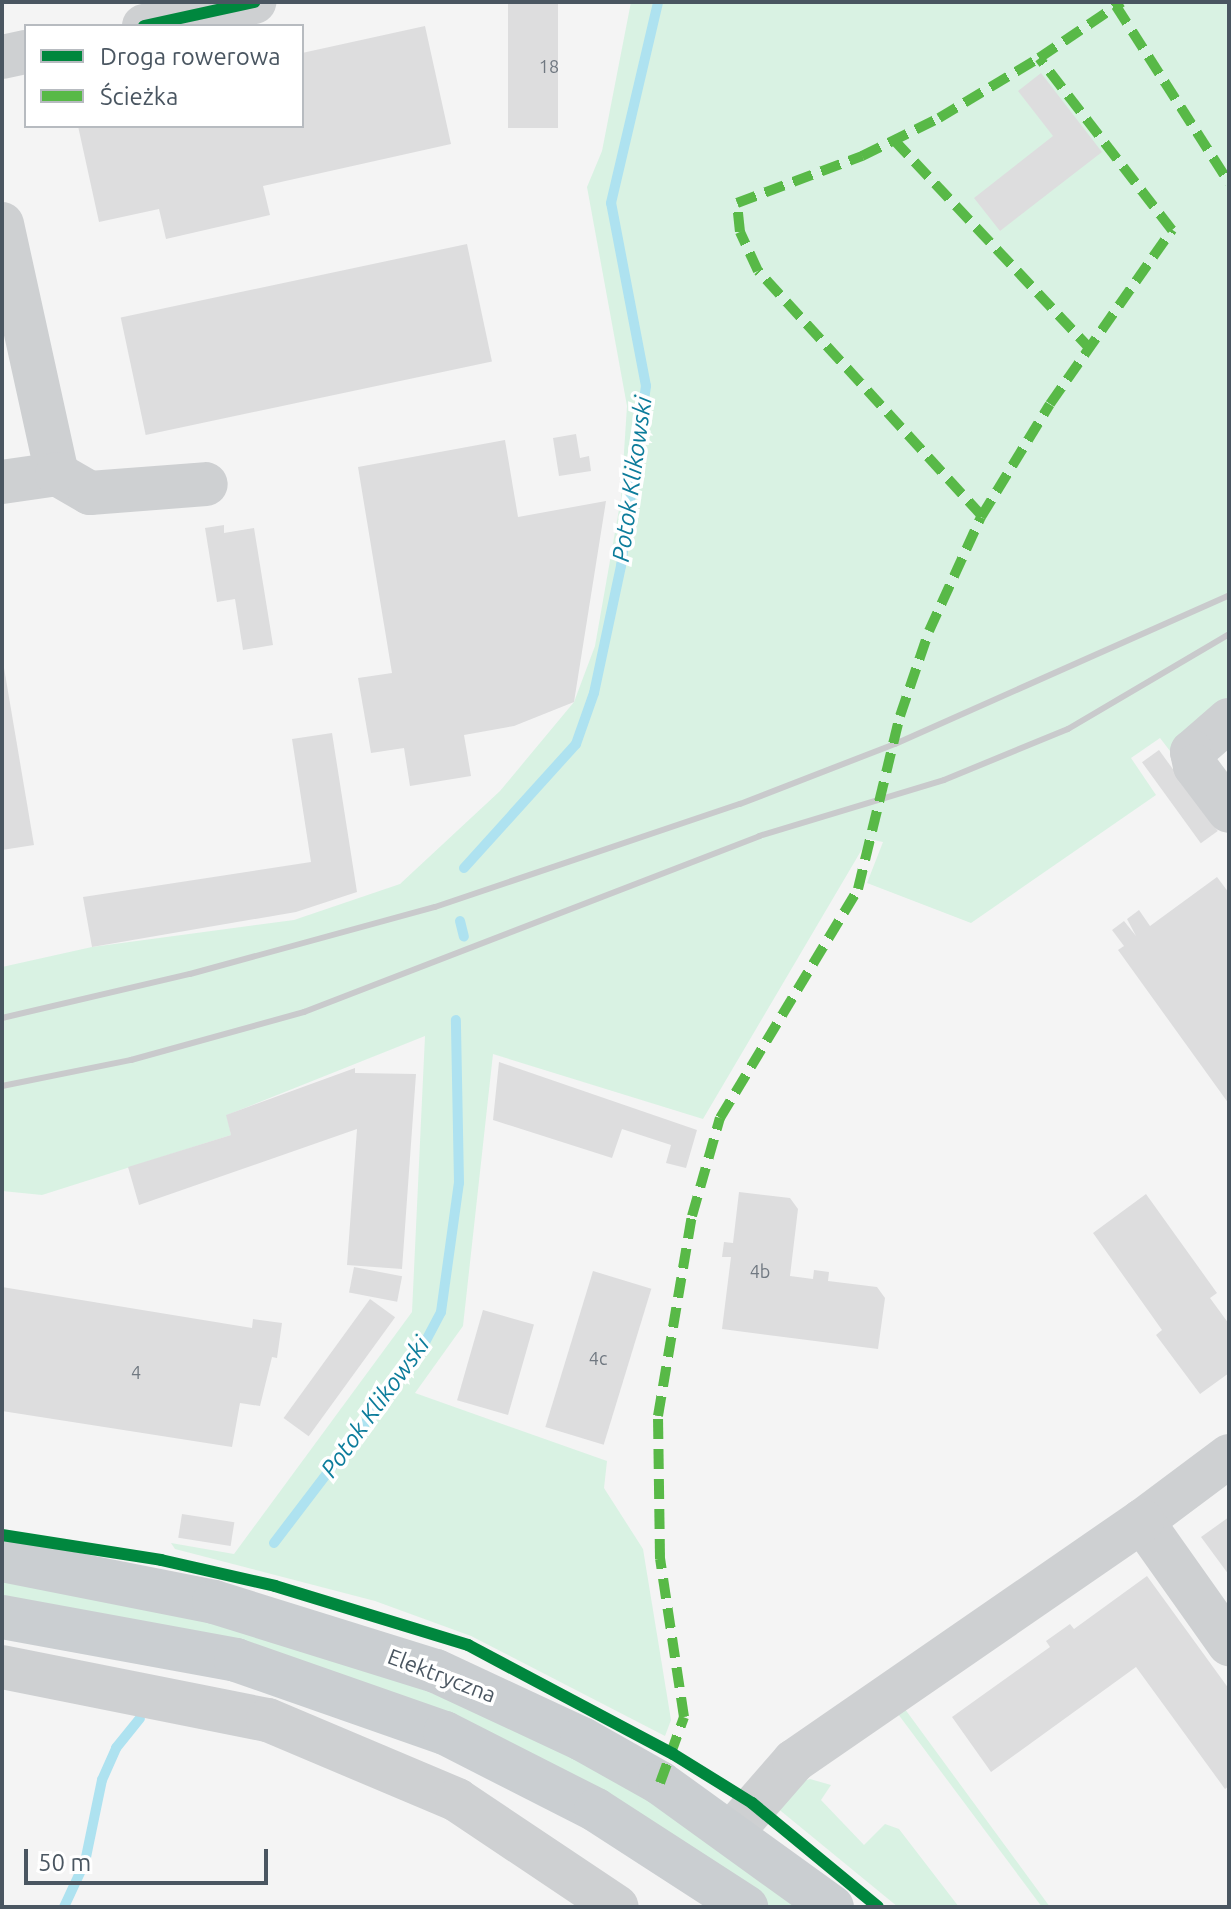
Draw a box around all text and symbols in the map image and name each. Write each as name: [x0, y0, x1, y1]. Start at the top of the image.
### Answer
legend: [24, 24, 304, 128]
text: Droga rowerowa: [100, 43, 281, 70]
house number: 18: [539, 55, 559, 77]
text: Ścieżka: [100, 83, 178, 110]
water label: Potok Klikowski: [606, 395, 658, 563]
house number: 4b: [750, 1260, 770, 1282]
water label: Potok Klikowski: [314, 1331, 436, 1483]
house number: 4c: [589, 1347, 607, 1369]
house number: 4: [131, 1361, 141, 1383]
street label: Elektryczna: [384, 1642, 500, 1708]
scale bar: [28, 1833, 272, 1883]
text: 50 m: [38, 1849, 91, 1876]

